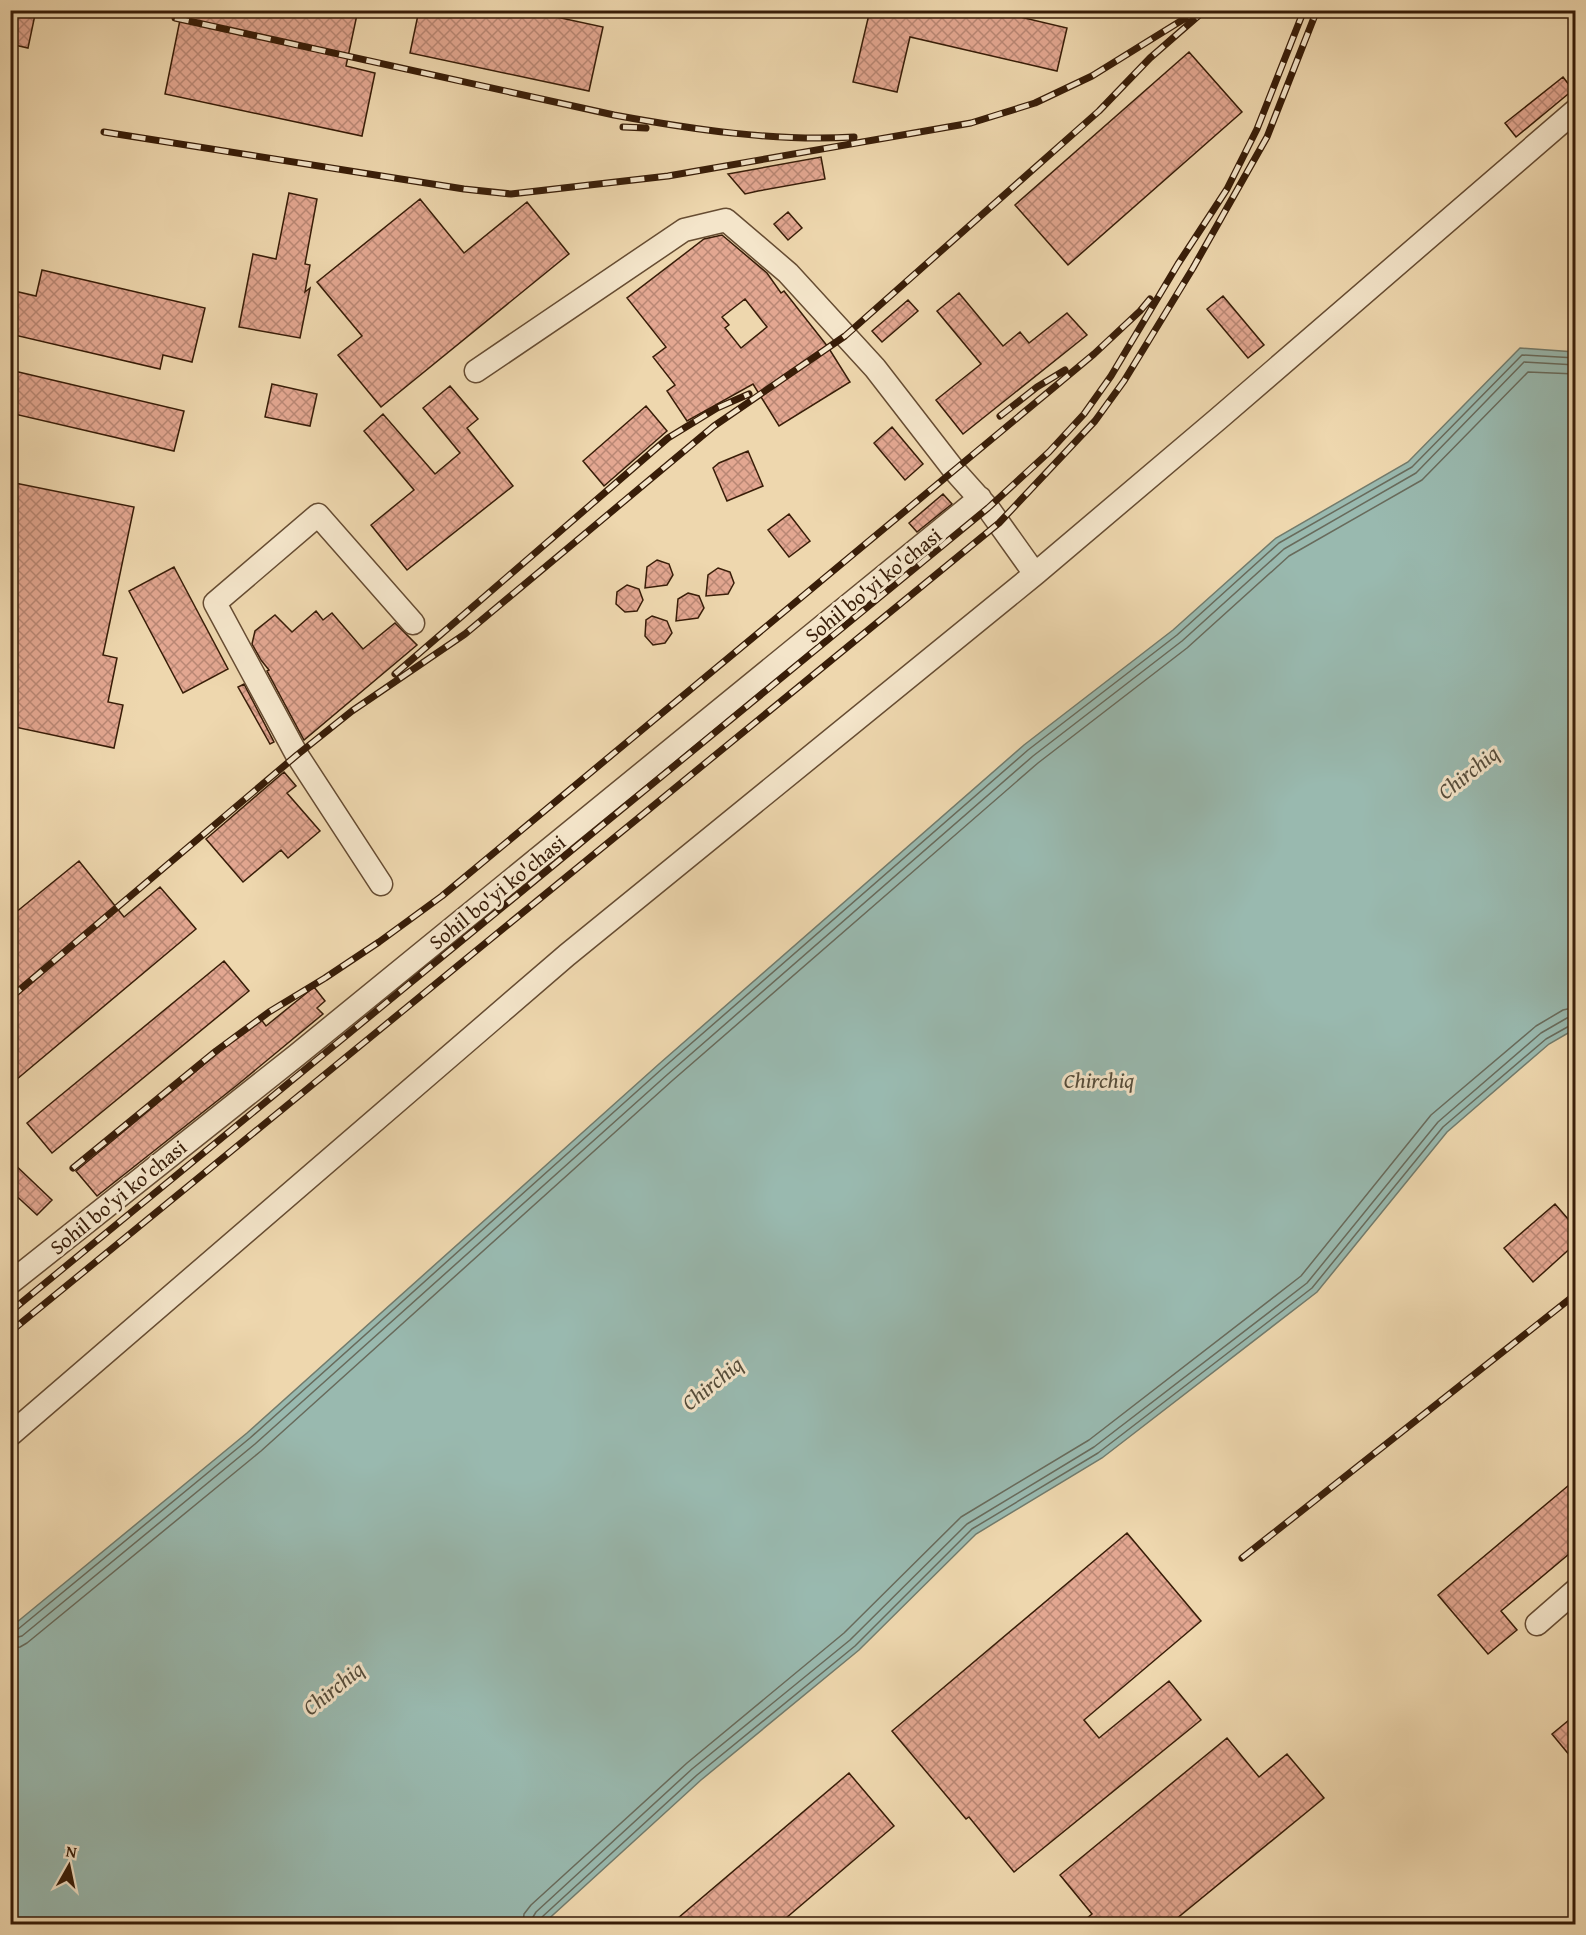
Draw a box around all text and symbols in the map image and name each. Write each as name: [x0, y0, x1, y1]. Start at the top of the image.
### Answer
street label: Sohil bo'yi ko'chasi: [798, 520, 948, 650]
water label: Chirchiq: [1430, 737, 1506, 807]
street label: Sohil bo'yi ko'chasi: [422, 827, 572, 957]
water label: Chirchiq: [1064, 1064, 1134, 1096]
street label: Sohil bo'yi ko'chasi: [43, 1132, 193, 1262]
water label: Chirchiq: [674, 1348, 750, 1418]
water label: Chirchiq: [295, 1653, 371, 1723]
north arrow: [39, 1836, 99, 1896]
text: N: [64, 1838, 79, 1864]

